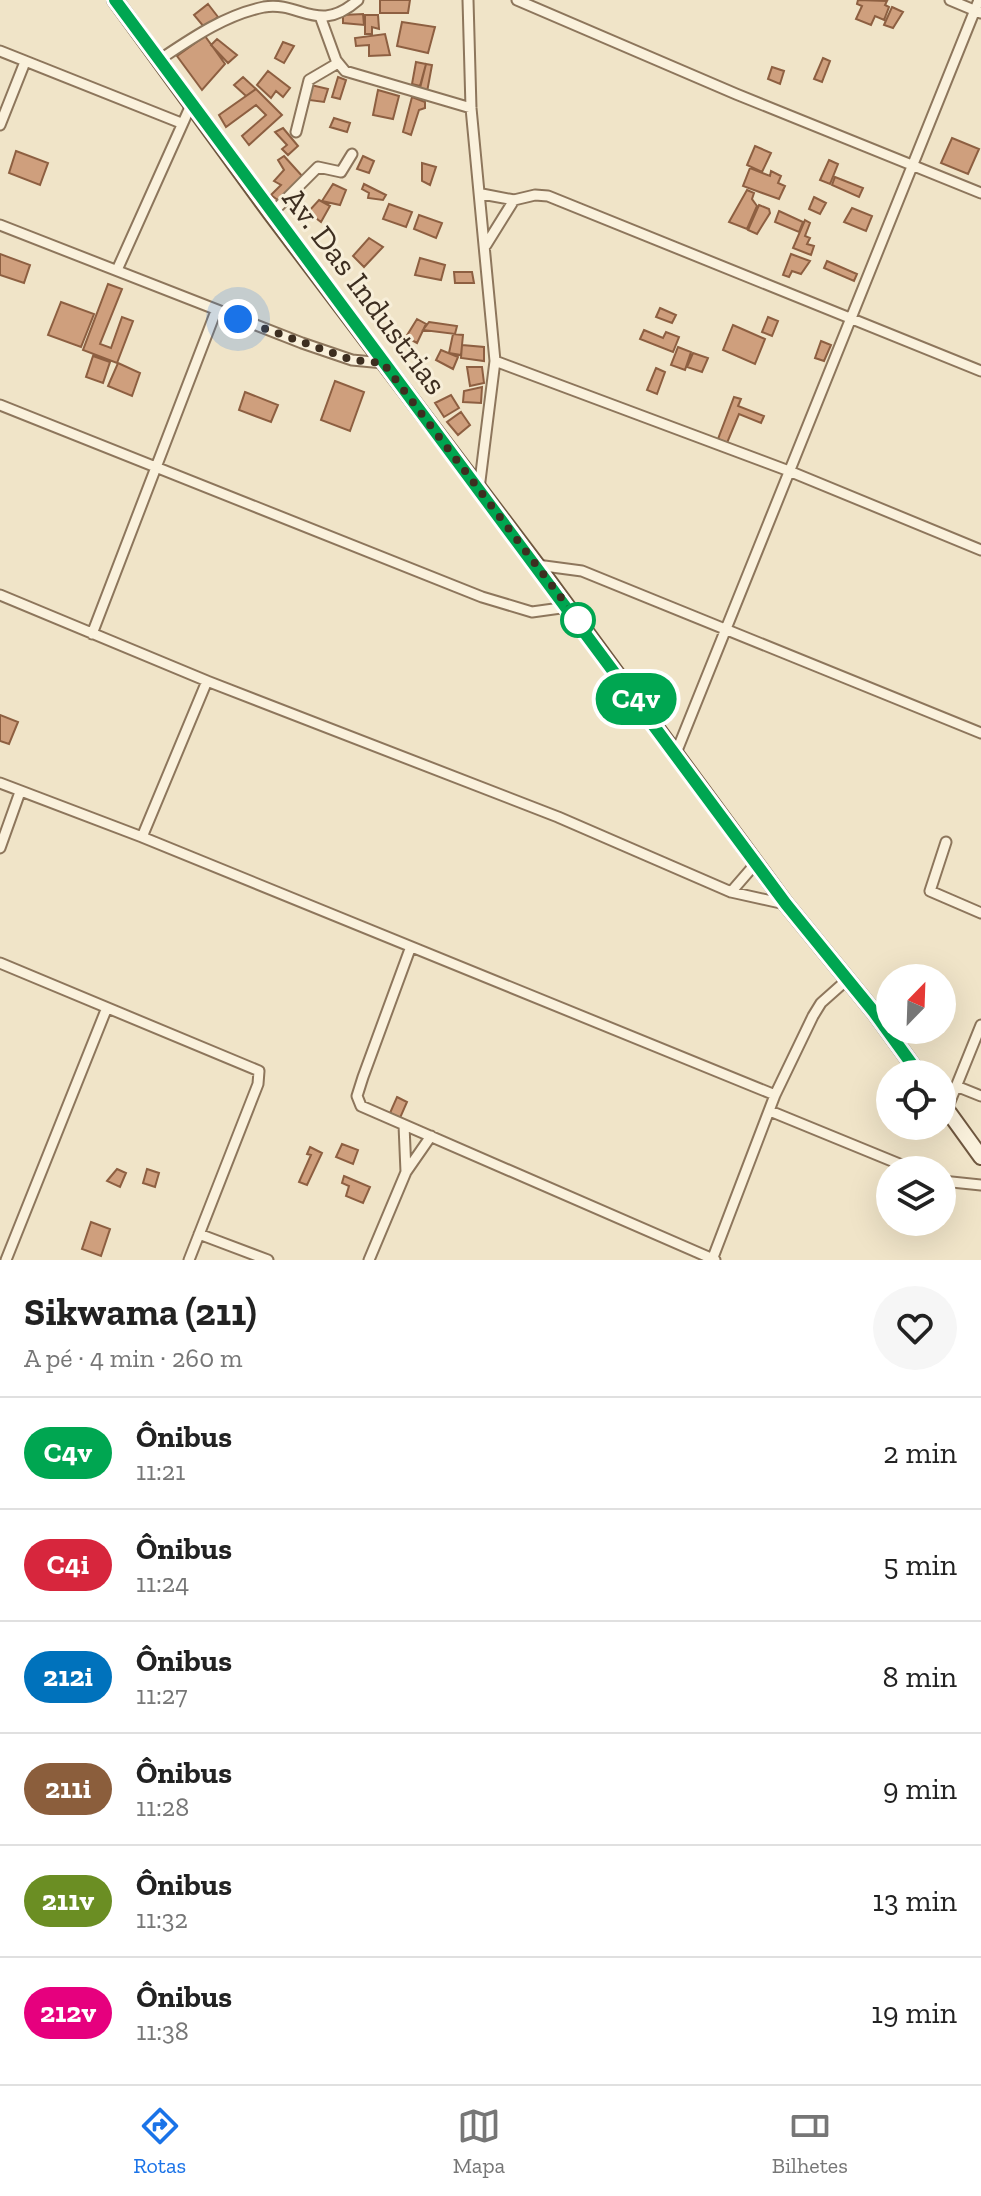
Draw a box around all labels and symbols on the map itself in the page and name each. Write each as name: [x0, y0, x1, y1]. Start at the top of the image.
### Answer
street label: Av. Das Industrias: [275, 180, 455, 402]
your location: [218, 299, 258, 339]
unlabelled marker: [561, 603, 595, 637]
line badge: C4v: [590, 673, 682, 725]
north arrow: [876, 964, 956, 1044]

